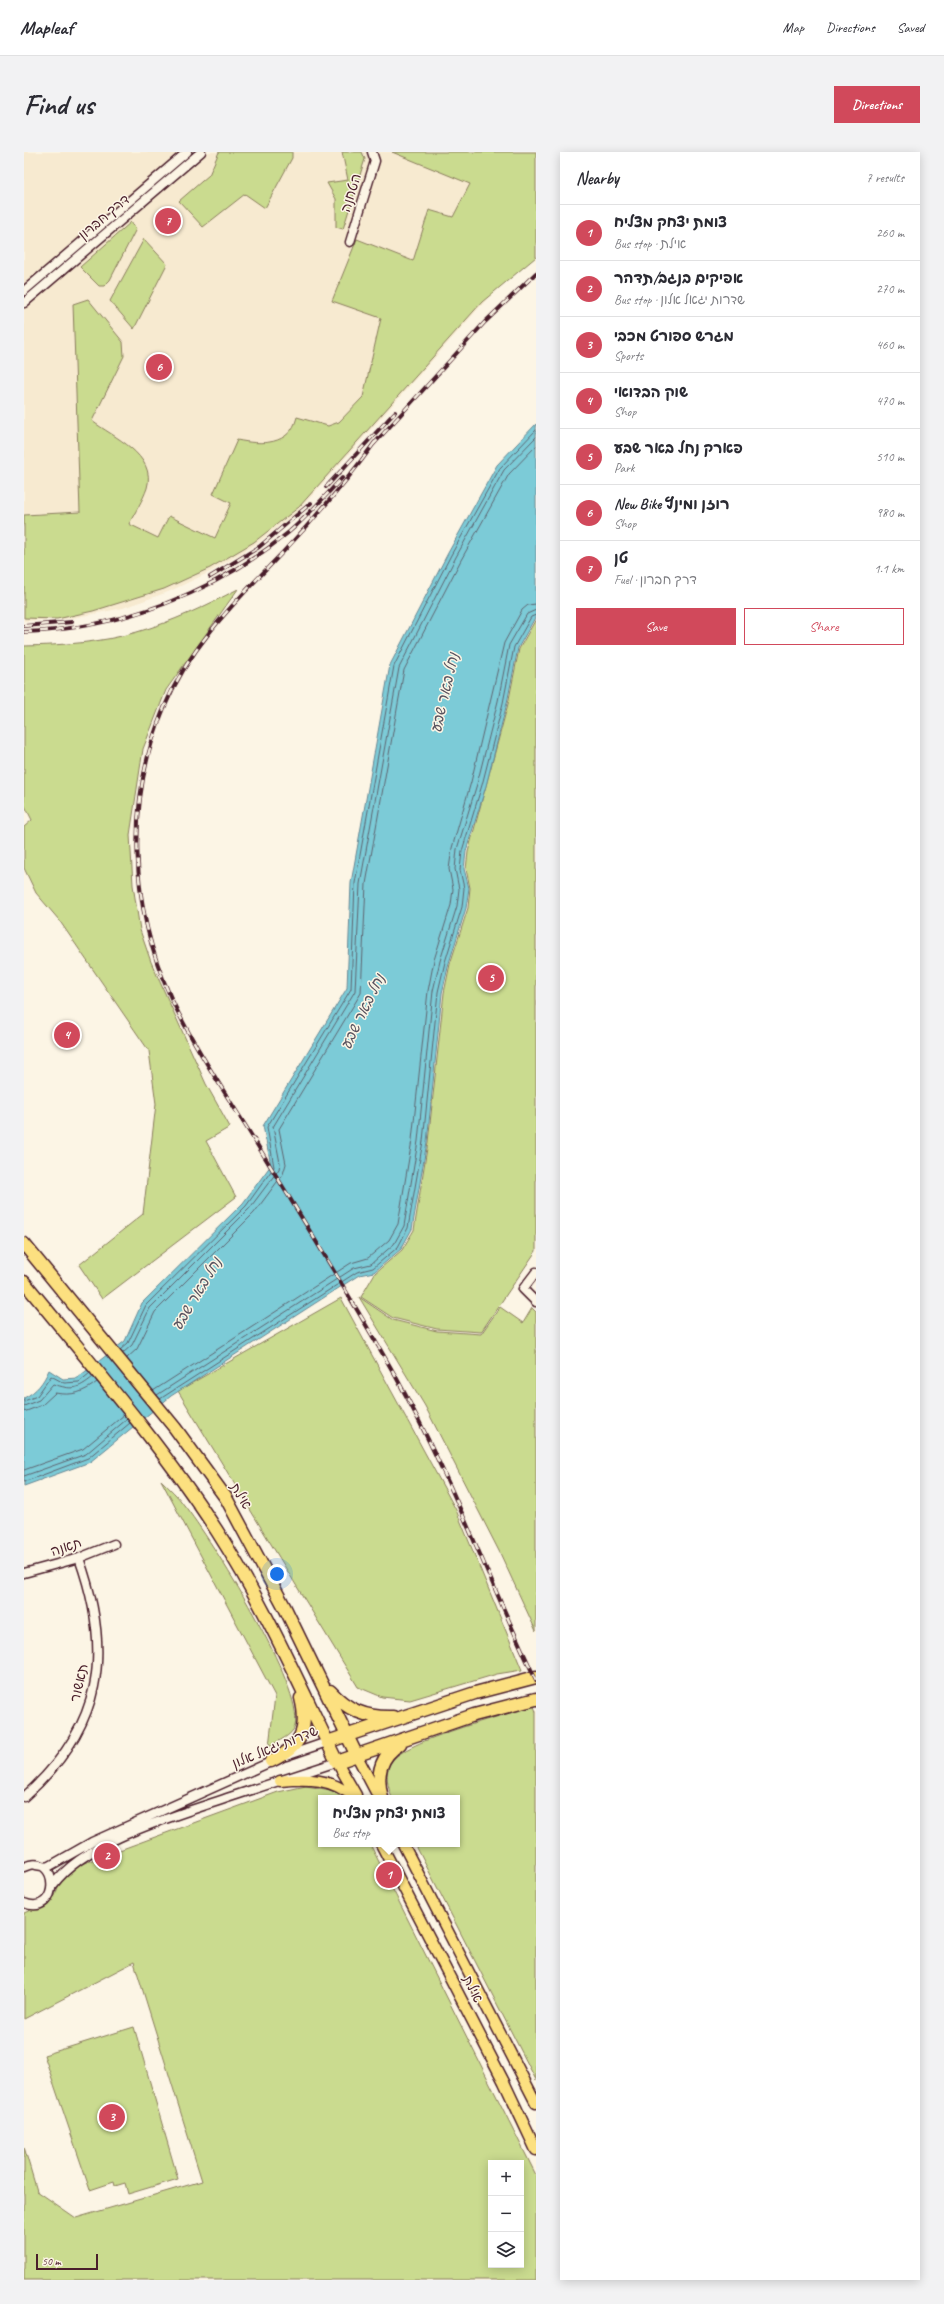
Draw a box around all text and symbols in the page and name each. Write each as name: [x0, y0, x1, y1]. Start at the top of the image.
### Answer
text: Mapleaf: [20, 16, 73, 40]
text: Map: [783, 19, 804, 36]
text: Directions: [826, 19, 875, 36]
text: Saved: [897, 19, 924, 36]
button: Directions: [834, 86, 920, 123]
text: Find us: [24, 87, 94, 122]
text: Nearby: [576, 168, 619, 189]
text: 7 results: [866, 170, 904, 186]
street label: הטחנה: [337, 172, 365, 214]
street label: דרך חברון: [75, 191, 133, 243]
pin: 7: [155, 206, 181, 236]
text: צומת יצחק מצליח: [614, 213, 727, 232]
text: 1: [586, 225, 592, 241]
text: 260 m: [876, 225, 904, 241]
text: Bus stop · אילת: [614, 236, 686, 252]
text: אפיקים בנגב/תדהר: [614, 269, 743, 288]
text: 2: [586, 281, 592, 297]
text: 270 m: [876, 281, 904, 297]
text: Bus stop · שדרות יגאל אלון: [614, 292, 745, 308]
text: מגרש ספורט מכבי: [614, 327, 734, 346]
text: 3: [586, 337, 592, 353]
text: 460 m: [876, 337, 904, 353]
text: Sports: [614, 348, 643, 364]
pin: 6: [146, 352, 172, 382]
text: שוק הבדואי: [614, 383, 688, 402]
text: 4: [586, 393, 592, 409]
text: 470 m: [876, 393, 904, 409]
text: Shop: [614, 404, 636, 420]
text: פארק נחל באר שבע: [614, 439, 743, 458]
text: 5: [586, 449, 592, 465]
text: 510 m: [876, 449, 904, 465]
text: Park: [614, 460, 635, 476]
text: New Bike רוזן ומינץ: [614, 495, 729, 514]
text: 6: [586, 505, 592, 521]
text: 980 m: [876, 505, 904, 521]
text: Shop: [614, 516, 636, 532]
text: טן: [614, 549, 628, 568]
text: 7: [586, 561, 592, 577]
text: 1.1 km: [874, 561, 904, 577]
text: Fuel · דרך חברון: [614, 572, 697, 588]
button: Save: [576, 608, 736, 645]
button: Share: [744, 608, 904, 645]
water label: נחל באר שבע: [427, 650, 464, 735]
pin: 5: [478, 963, 504, 993]
water label: נחל באר שבע: [337, 970, 390, 1053]
pin: 4: [54, 1020, 80, 1050]
water label: נחל באר שבע: [168, 1253, 227, 1334]
street label: אילת: [226, 1479, 256, 1512]
street label: תאנה: [48, 1534, 84, 1560]
your location: [267, 1564, 287, 1584]
street label: תאשור: [66, 1662, 92, 1704]
street label: שדרות יגאל אלון: [229, 1722, 321, 1772]
popup: [318, 1795, 460, 1847]
text: צומת יצחק מצליח: [332, 1804, 446, 1823]
text: Bus stop: [332, 1825, 370, 1841]
pin: 2: [94, 1841, 120, 1871]
pin: 1: [376, 1860, 402, 1890]
street label: אילת: [459, 1972, 487, 2005]
pin: 3: [99, 2102, 125, 2132]
map controls: [488, 2160, 524, 2268]
button: +: [488, 2160, 524, 2196]
button: −: [488, 2196, 524, 2232]
button: layers: [488, 2232, 524, 2268]
scale bar: [36, 2252, 98, 2271]
text: 50 m: [42, 2254, 61, 2268]

